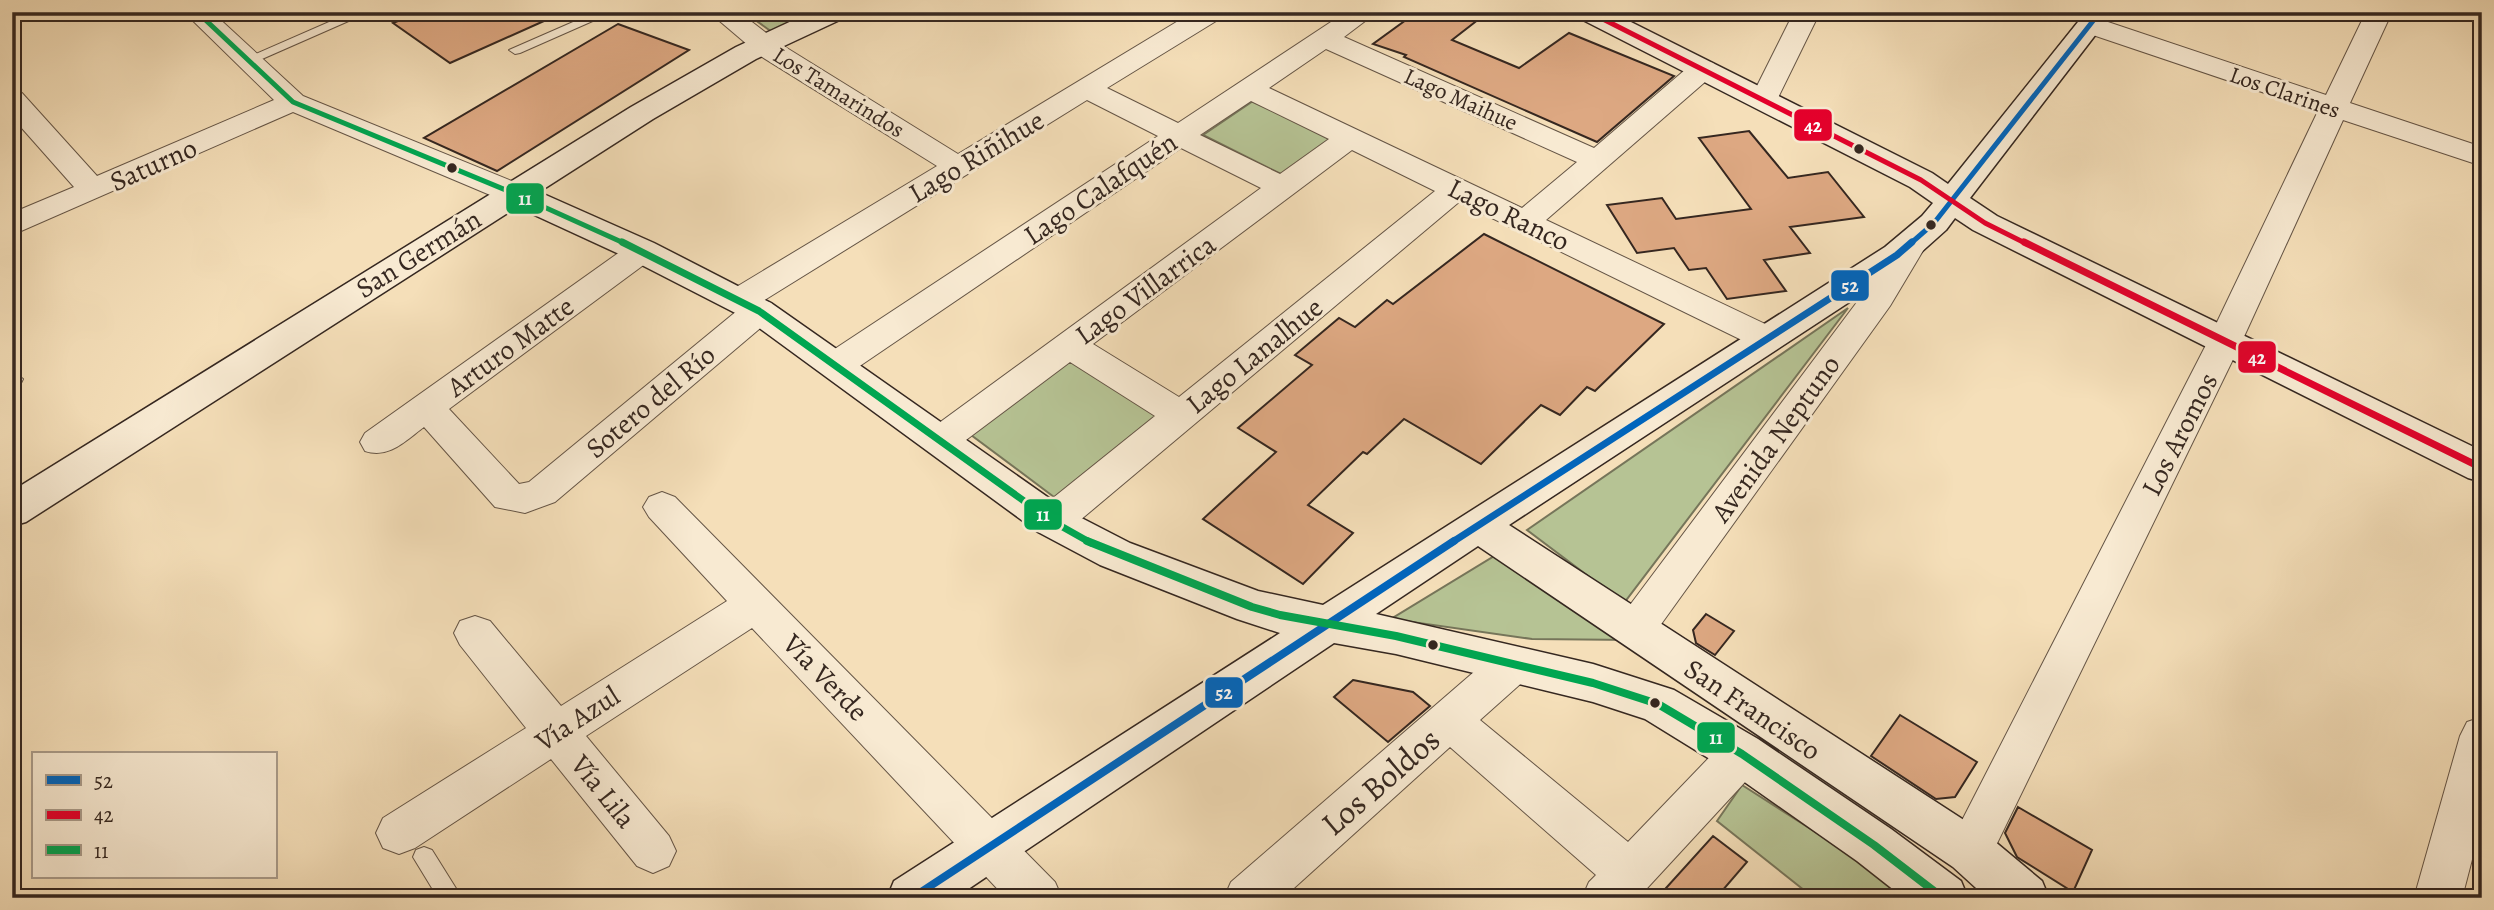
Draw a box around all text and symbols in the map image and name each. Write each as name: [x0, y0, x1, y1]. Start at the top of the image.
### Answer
street label: Los Tamarindos: [767, 40, 910, 145]
street label: Los Clarines: [2225, 59, 2344, 126]
street label: Lago Maihue: [1399, 61, 1523, 138]
street label: Lago Riñihue: [902, 101, 1051, 212]
line badge: 42: [1793, 108, 1833, 142]
text: 42: [1804, 113, 1822, 139]
street label: Lago Calafquén: [1016, 123, 1185, 254]
street label: Saturno: [104, 129, 203, 201]
unlabelled marker: [1852, 142, 1866, 156]
unlabelled marker: [445, 161, 459, 175]
street label: Lago Ranco: [1441, 169, 1576, 261]
line badge: 11: [505, 182, 545, 215]
text: 11: [518, 186, 532, 212]
street label: San Germán: [349, 200, 489, 307]
unlabelled marker: [1924, 218, 1938, 232]
street label: Lago Villarrica: [1068, 226, 1224, 354]
line badge: 52: [1830, 269, 1870, 302]
text: 52: [1841, 273, 1859, 299]
street label: Arturo Matte: [439, 288, 582, 406]
street label: Lago Lanalhue: [1178, 289, 1331, 423]
street label: Sotero del Río: [578, 336, 724, 467]
line badge: 42: [2237, 340, 2277, 374]
text: 42: [2248, 345, 2266, 371]
street label: Avenida Neptuno: [1702, 347, 1849, 531]
street label: Los Aromos: [2133, 366, 2227, 503]
line badge: 11: [1023, 498, 1063, 531]
text: 11: [1036, 502, 1050, 528]
street label: Vía Verde: [773, 625, 876, 730]
unlabelled marker: [1426, 638, 1440, 652]
street label: San Francisco: [1677, 650, 1828, 770]
line badge: 52: [1204, 676, 1244, 709]
street label: Vía Azul: [527, 677, 627, 761]
text: 52: [1215, 680, 1233, 706]
unlabelled marker: [1648, 696, 1662, 710]
street label: Los Boldos: [1311, 717, 1450, 846]
line badge: 11: [1696, 721, 1736, 754]
text: 11: [1709, 725, 1723, 751]
street label: Vía Lila: [561, 746, 645, 836]
legend: [32, 752, 276, 878]
text: 52: [94, 767, 113, 795]
text: 42: [94, 801, 114, 829]
text: 11: [94, 837, 108, 865]

